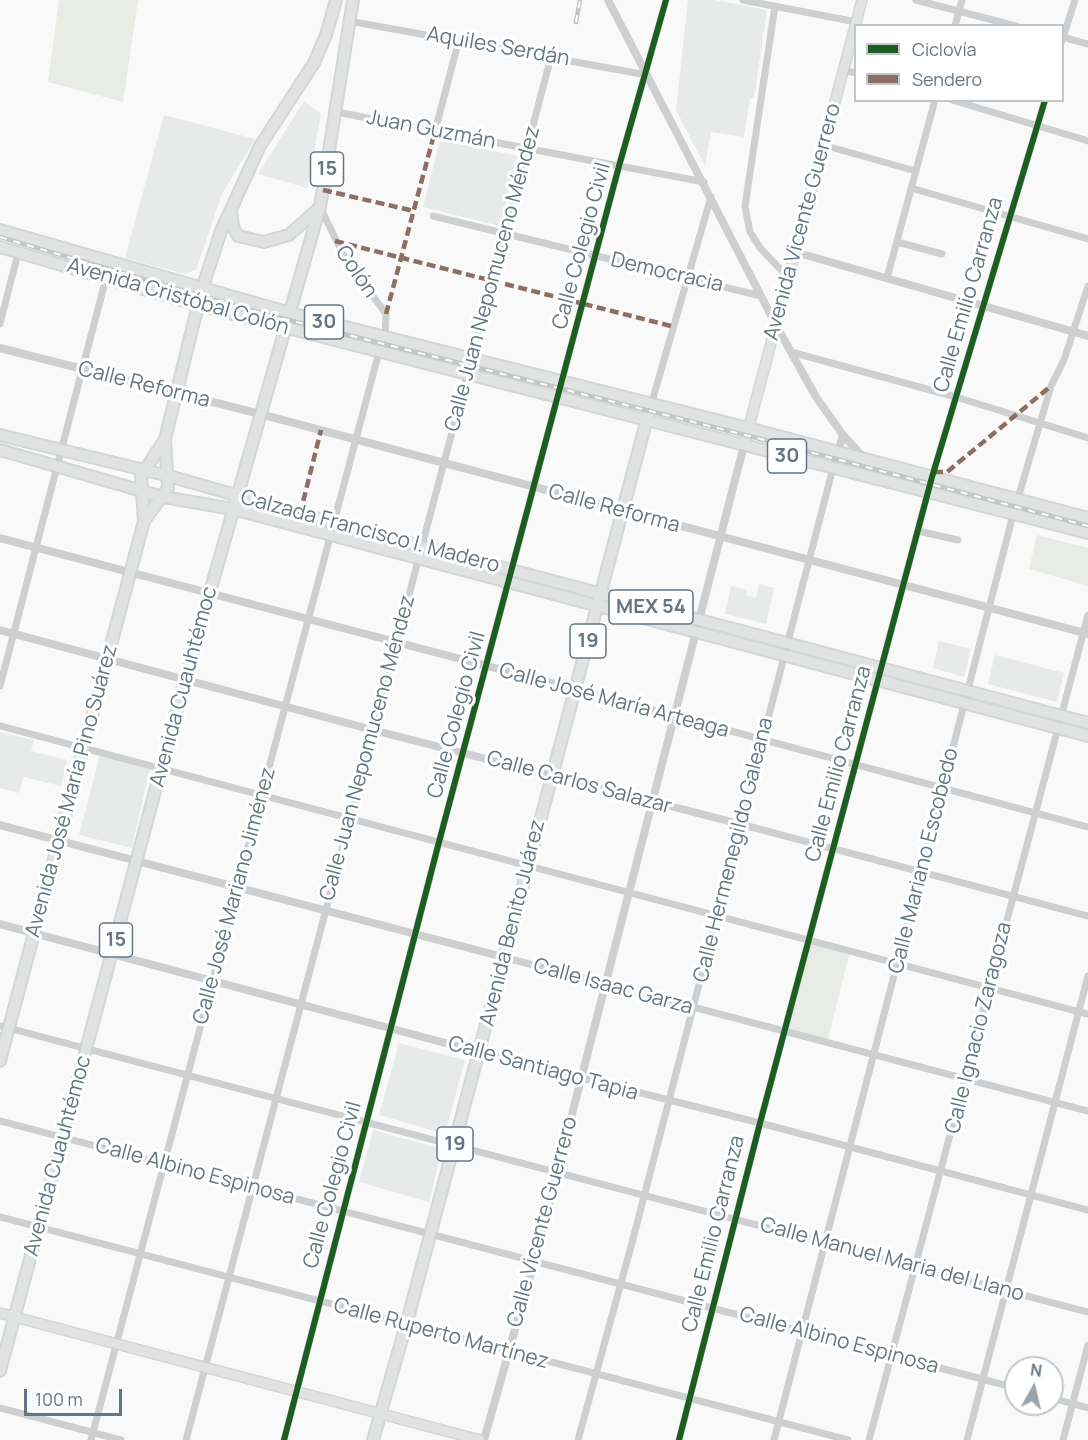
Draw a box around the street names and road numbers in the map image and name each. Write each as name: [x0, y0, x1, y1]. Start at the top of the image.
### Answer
street label: Aquiles Serdán: [425, 22, 571, 72]
street label: Avenida Vicente Guerrero: [759, 101, 847, 343]
street label: Juan Guzmán: [364, 105, 498, 155]
street label: Calle Juan Nepomuceno Méndez: [440, 124, 546, 434]
road number: 15: [310, 152, 344, 186]
street label: Calle Colegio Civil: [548, 160, 616, 332]
street label: Calle Emilio Carranza: [929, 195, 1009, 395]
street label: Colón: [330, 241, 382, 303]
street label: Democracia: [608, 248, 726, 298]
street label: Avenida Cristóbal Colón: [64, 253, 292, 341]
road number: 30: [304, 305, 344, 339]
street label: Calle Reforma: [75, 356, 213, 414]
road number: 30: [768, 439, 806, 473]
street label: Calle Reforma: [546, 479, 682, 539]
street label: Calzada Francisco I. Madero: [238, 485, 502, 579]
street label: Avenida Cuauhtémoc: [145, 584, 223, 790]
road number: MEX 54: [609, 590, 693, 624]
street label: Calle Juan Nepomuceno Méndez: [315, 593, 421, 903]
road number: 19: [570, 624, 606, 658]
street label: Calle Colegio Civil: [423, 629, 491, 801]
street label: Avenida José María Pino Suárez: [21, 642, 123, 940]
street label: Calle José María Arteaga: [496, 658, 732, 744]
street label: Calle Emilio Carranza: [801, 663, 877, 865]
street label: Calle Hermenegildo Galeana: [689, 715, 779, 985]
street label: Calle Carlos Salazar: [484, 746, 674, 820]
street label: Calle Mariano Escobedo: [884, 746, 964, 976]
street label: Calle José Mariano Jiménez: [189, 765, 281, 1027]
street label: Avenida Benito Juárez: [475, 817, 551, 1029]
street label: Calle Ignacio Zaragoza: [940, 920, 1018, 1136]
road number: 15: [100, 923, 132, 957]
street label: Calle Isaac Garza: [530, 954, 696, 1020]
street label: Calle Santiago Tapia: [445, 1031, 641, 1107]
street label: Avenida Cuauhtémoc: [19, 1053, 97, 1259]
street label: Calle Colegio Civil: [299, 1099, 367, 1271]
street label: Calle Vicente Guerrero: [503, 1114, 583, 1330]
road number: 19: [437, 1127, 473, 1161]
street label: Calle Albino Espinosa: [93, 1133, 297, 1211]
street label: Calle Emilio Carranza: [677, 1133, 751, 1335]
street label: Calle Manuel Maria del Llano: [757, 1213, 1027, 1307]
street label: Calle Ruperto Martínez: [331, 1293, 551, 1375]
street label: Calle Albino Espinosa: [737, 1302, 941, 1380]

